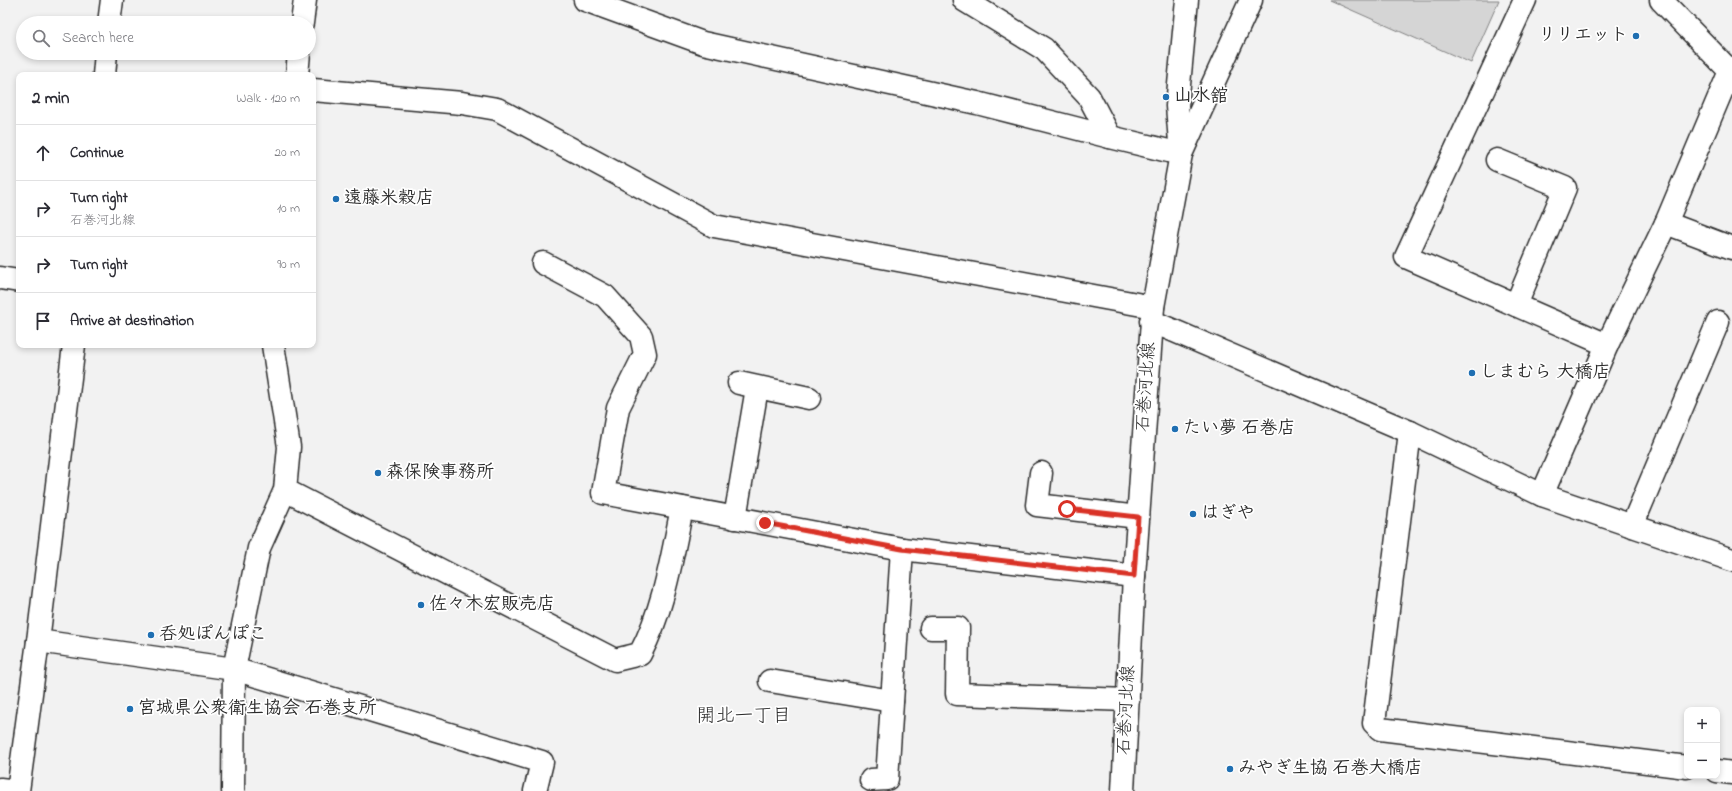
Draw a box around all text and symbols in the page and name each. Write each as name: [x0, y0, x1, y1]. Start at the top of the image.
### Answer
search box: [16, 16, 316, 60]
place label: リリエット: [1538, 23, 1628, 49]
icon: search: [30, 27, 52, 49]
text: Search here: [62, 27, 134, 49]
marker: リリエット: [1631, 31, 1641, 41]
place label: 山水舘: [1174, 84, 1228, 110]
text: 2 min: [32, 86, 69, 111]
text: Walk · 120 m: [236, 89, 300, 108]
marker: 山水舘: [1161, 92, 1171, 102]
icon: ahead: [32, 142, 54, 164]
text: Continue: [70, 142, 124, 164]
text: 20 m: [275, 143, 300, 162]
place label: 遠藤米穀店: [344, 186, 434, 212]
text: Turn right: [70, 187, 128, 209]
marker: 遠藤米穀店: [331, 194, 341, 204]
icon: right: [32, 198, 54, 220]
text: 10 m: [277, 199, 300, 218]
text: 石巻河北線: [70, 211, 135, 230]
icon: right: [32, 254, 54, 276]
text: Turn right: [70, 254, 128, 276]
text: 90 m: [277, 255, 300, 274]
icon: arrive: [32, 310, 54, 332]
text: Arrive at destination: [70, 310, 194, 332]
street label: 石巻河北線: [1131, 341, 1163, 433]
place label: しまむら 大橋店: [1480, 360, 1611, 386]
marker: しまむら 大橋店: [1467, 368, 1477, 378]
place label: たい夢 石巻店: [1183, 416, 1296, 442]
marker: たい夢 石巻店: [1170, 424, 1180, 434]
place label: 森保険事務所: [386, 460, 494, 486]
marker: 森保険事務所: [373, 468, 383, 478]
route start: [1058, 500, 1076, 518]
place label: はぎや: [1201, 501, 1255, 527]
marker: はぎや: [1188, 509, 1198, 519]
route end: [756, 514, 774, 532]
place label: 佐々木宏販売店: [429, 592, 555, 618]
marker: 佐々木宏販売店: [416, 600, 426, 610]
place label: 呑処ぽんぽこ: [159, 622, 267, 648]
marker: 呑処ぽんぽこ: [146, 630, 156, 640]
street label: 石巻河北線: [1112, 664, 1142, 756]
place label: 宮城県公衆衛生協会 石巻支所: [138, 696, 377, 722]
district label: 開北一丁目: [696, 703, 792, 730]
marker: 宮城県公衆衛生協会 石巻支所: [125, 704, 135, 714]
map controls: [1684, 707, 1720, 779]
button: +: [1684, 707, 1720, 743]
button: −: [1684, 743, 1720, 779]
place label: みやぎ生協 石巻大橋店: [1238, 756, 1423, 782]
marker: みやぎ生協 石巻大橋店: [1225, 764, 1235, 774]

